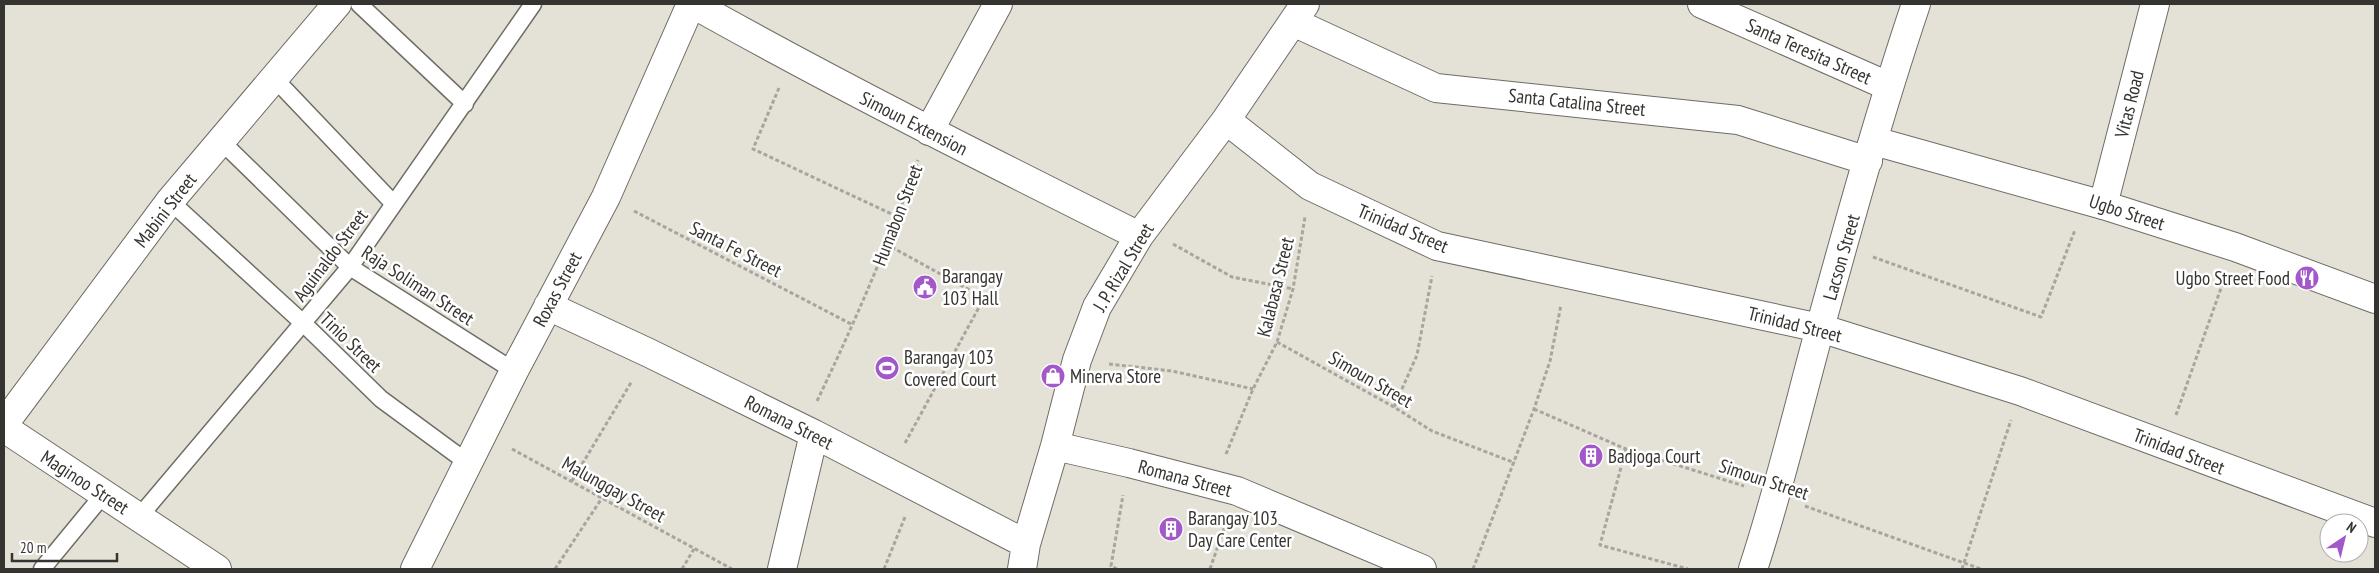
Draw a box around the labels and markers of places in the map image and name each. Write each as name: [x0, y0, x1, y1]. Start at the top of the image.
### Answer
place label: Barangay 103 Hall: [942, 264, 1004, 310]
restaurant icon: Ugbo Street Food: [2294, 265, 2320, 291]
place label: Ugbo Street Food: [2176, 266, 2290, 290]
public building icon: Barangay 103 Hall: [912, 274, 938, 300]
place label: Barangay 103 Covered Court: [904, 345, 997, 391]
sports icon: Barangay 103 Covered Court: [874, 355, 900, 381]
shop icon: Minerva Store: [1040, 363, 1066, 389]
place label: Minerva Store: [1070, 364, 1161, 388]
building icon: Badjoga Court: [1578, 443, 1604, 469]
place label: Badjoga Court: [1608, 444, 1701, 468]
place label: Barangay 103 Day Care Center: [1188, 506, 1293, 552]
building icon: Barangay 103 Day Care Center: [1158, 516, 1184, 542]

